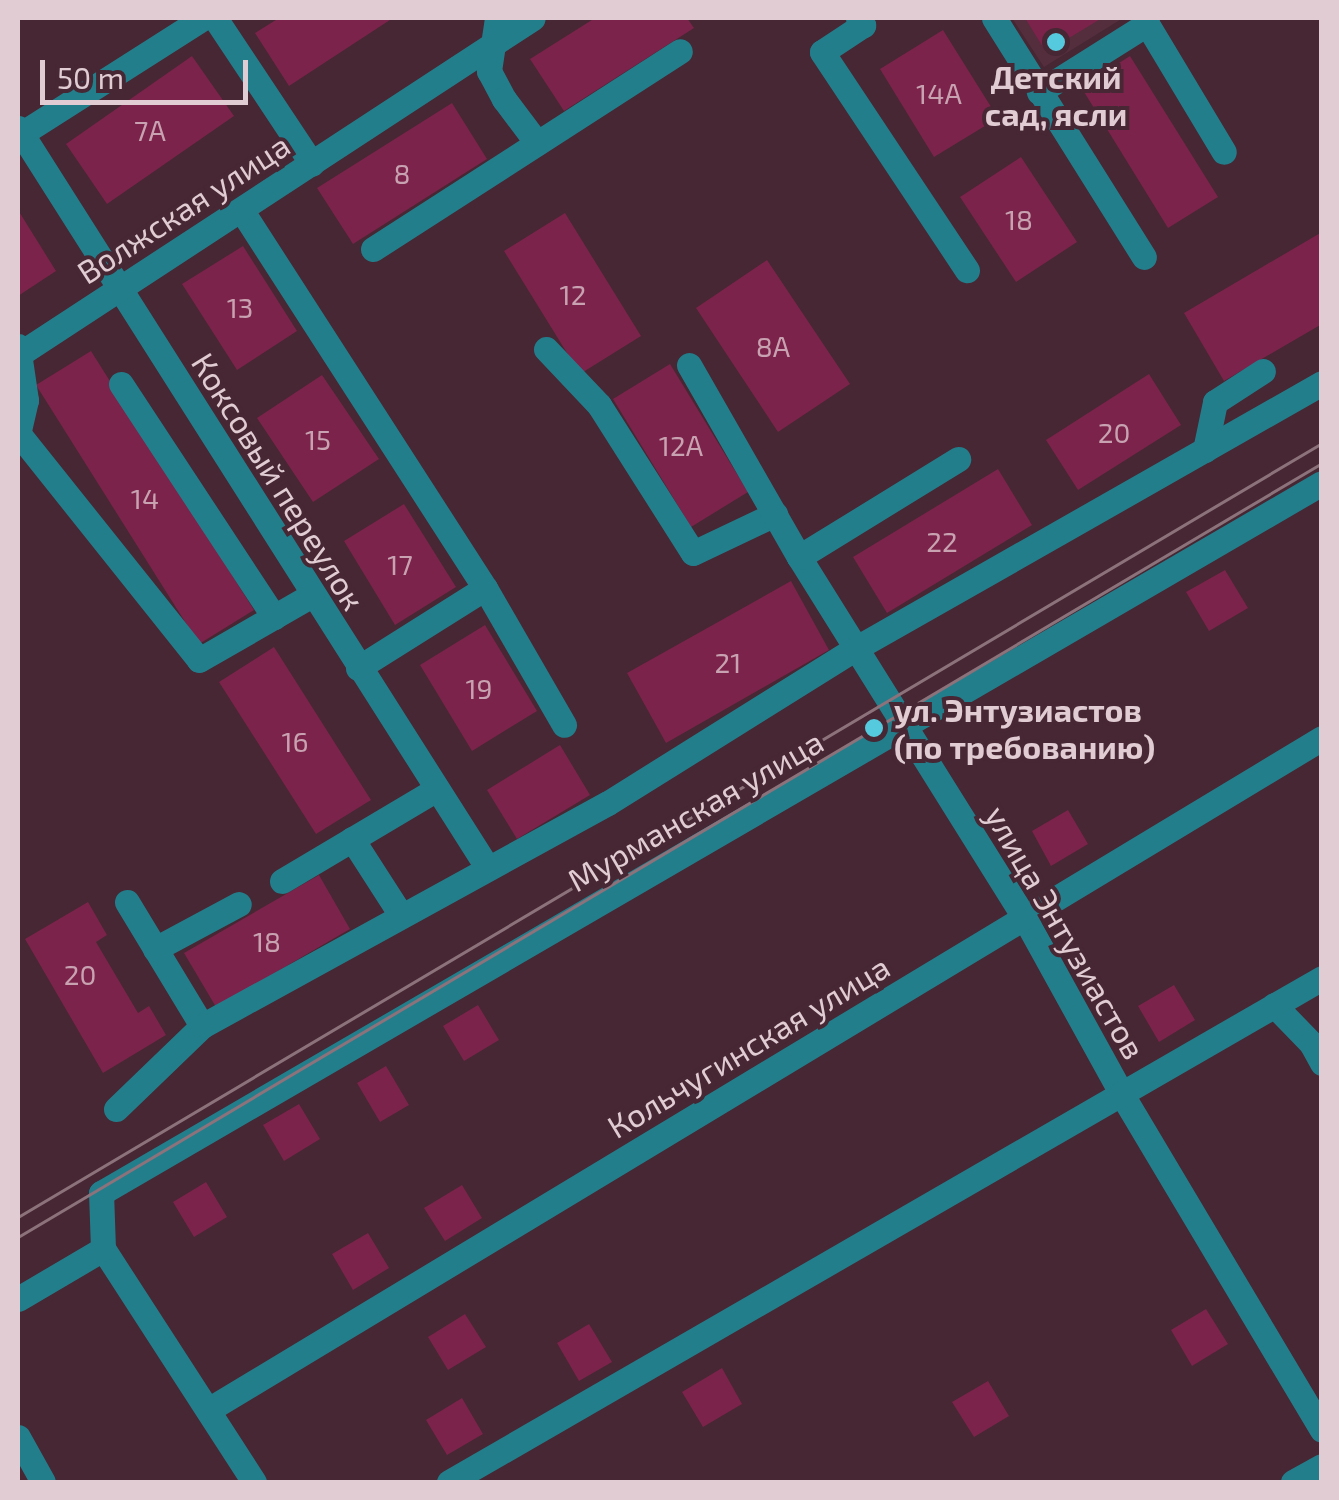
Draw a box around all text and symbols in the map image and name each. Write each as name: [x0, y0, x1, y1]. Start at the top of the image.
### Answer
marker: Детский сад, ясли: [1045, 31, 1067, 53]
scale bar: [45, 40, 252, 102]
place label: Детский сад, ясли: [985, 58, 1127, 133]
text: 50 m: [57, 59, 124, 95]
house number: 14А: [916, 76, 962, 110]
house number: 7А: [134, 113, 166, 147]
street label: Волжская улица: [70, 125, 296, 291]
house number: 8: [394, 156, 410, 190]
house number: 18: [1005, 202, 1033, 236]
house number: 12: [560, 277, 586, 311]
house number: 13: [227, 290, 253, 324]
house number: 8А: [756, 329, 790, 363]
street label: Коксовый переулок: [184, 345, 374, 617]
house number: 20: [1098, 415, 1130, 449]
house number: 15: [305, 422, 331, 456]
house number: 12А: [659, 428, 703, 462]
house number: 14: [131, 481, 159, 515]
house number: 22: [926, 524, 958, 558]
house number: 17: [387, 547, 413, 581]
house number: 21: [715, 645, 741, 679]
house number: 19: [465, 671, 493, 705]
place label: ул. Энтузиастов (по требованию): [894, 691, 1155, 766]
marker: ул. Энтузиастов (по требованию): [863, 717, 885, 739]
street label: Мурманская улица: [561, 721, 829, 899]
house number: 16: [281, 724, 309, 758]
street label: улица Энтузиастов: [978, 799, 1154, 1065]
house number: 18: [253, 924, 281, 958]
street label: Кольчугинская улица: [600, 947, 896, 1145]
house number: 20: [64, 957, 96, 991]

